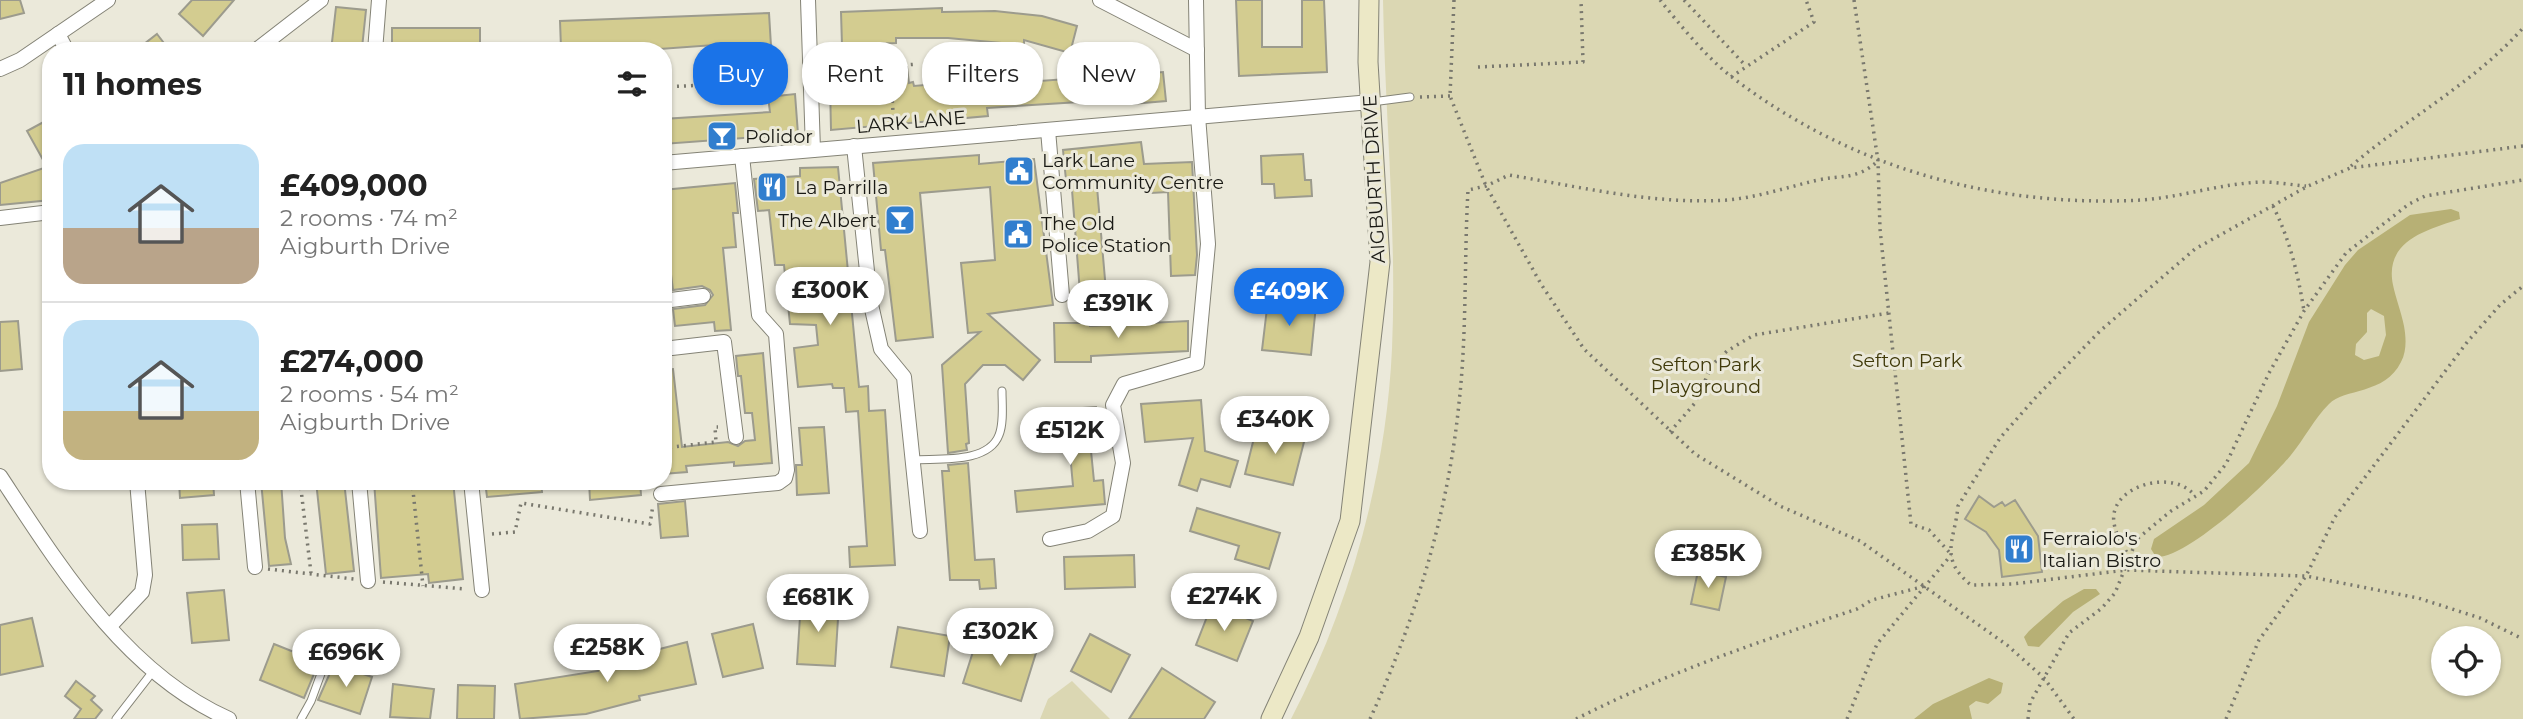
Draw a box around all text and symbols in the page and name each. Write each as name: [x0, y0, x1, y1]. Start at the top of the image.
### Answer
chip: Buy: [693, 42, 788, 105]
chip: Rent: [802, 42, 908, 105]
chip: Filters: [922, 42, 1043, 105]
chip: New: [1057, 42, 1160, 105]
icon: filters: [613, 65, 651, 103]
text: 11 homes: [63, 66, 202, 103]
street label: AIGBURTH DRIVE: [1358, 94, 1390, 264]
street label: LARK LANE: [855, 106, 967, 138]
bar icon: Polidor: [705, 119, 739, 153]
place label: Polidor: [745, 125, 813, 148]
place label: Lark Lane Community Centre: [1042, 149, 1224, 194]
public building icon: Lark Lane Community Centre: [1002, 154, 1036, 188]
text: £409,000: [280, 167, 428, 204]
restaurant icon: La Parrilla: [755, 170, 789, 204]
icon: home: [119, 172, 203, 256]
place label: La Parrilla: [795, 176, 888, 199]
bar icon: The Albert: [883, 203, 917, 237]
text: 2 rooms · 74 m²: [280, 204, 458, 232]
place label: The Albert: [778, 209, 877, 232]
place label: The Old Police Station: [1041, 212, 1171, 257]
public building icon: The Old Police Station: [1001, 217, 1035, 251]
text: Aigburth Drive: [280, 232, 450, 260]
pin: £300K: [781, 268, 879, 327]
pin: £409K: [1240, 268, 1338, 328]
text: £300K: [791, 276, 869, 304]
text: £409K: [1250, 277, 1328, 305]
pin: £391K: [1069, 280, 1167, 340]
text: £391K: [1083, 289, 1153, 317]
text: £274,000: [280, 343, 424, 380]
icon: home: [119, 348, 203, 432]
park label: Sefton Park: [1852, 349, 1963, 372]
park label: Sefton Park Playground: [1651, 353, 1762, 398]
text: 2 rooms · 54 m²: [280, 380, 459, 408]
pin: £340K: [1226, 396, 1324, 456]
text: £340K: [1236, 405, 1314, 433]
pin: £512K: [1021, 407, 1119, 467]
text: Aigburth Drive: [280, 408, 450, 436]
text: £512K: [1036, 416, 1104, 444]
place label: Ferraiolo's Italian Bistro: [2042, 527, 2161, 572]
pin: £385K: [1659, 530, 1757, 590]
restaurant icon: Ferraiolo's Italian Bistro: [2002, 532, 2036, 566]
text: £385K: [1671, 539, 1745, 567]
pin: £681K: [769, 574, 867, 634]
pin: £274K: [1175, 574, 1273, 633]
text: £274K: [1187, 582, 1261, 610]
text: £681K: [783, 583, 853, 611]
pin: £302K: [951, 608, 1049, 668]
text: £302K: [963, 617, 1037, 645]
pin: £258K: [558, 624, 656, 684]
map controls: [2431, 626, 2501, 696]
button: locate: [2431, 626, 2501, 696]
pin: £696K: [297, 630, 395, 689]
text: £258K: [570, 633, 644, 661]
text: £696K: [308, 638, 384, 666]

